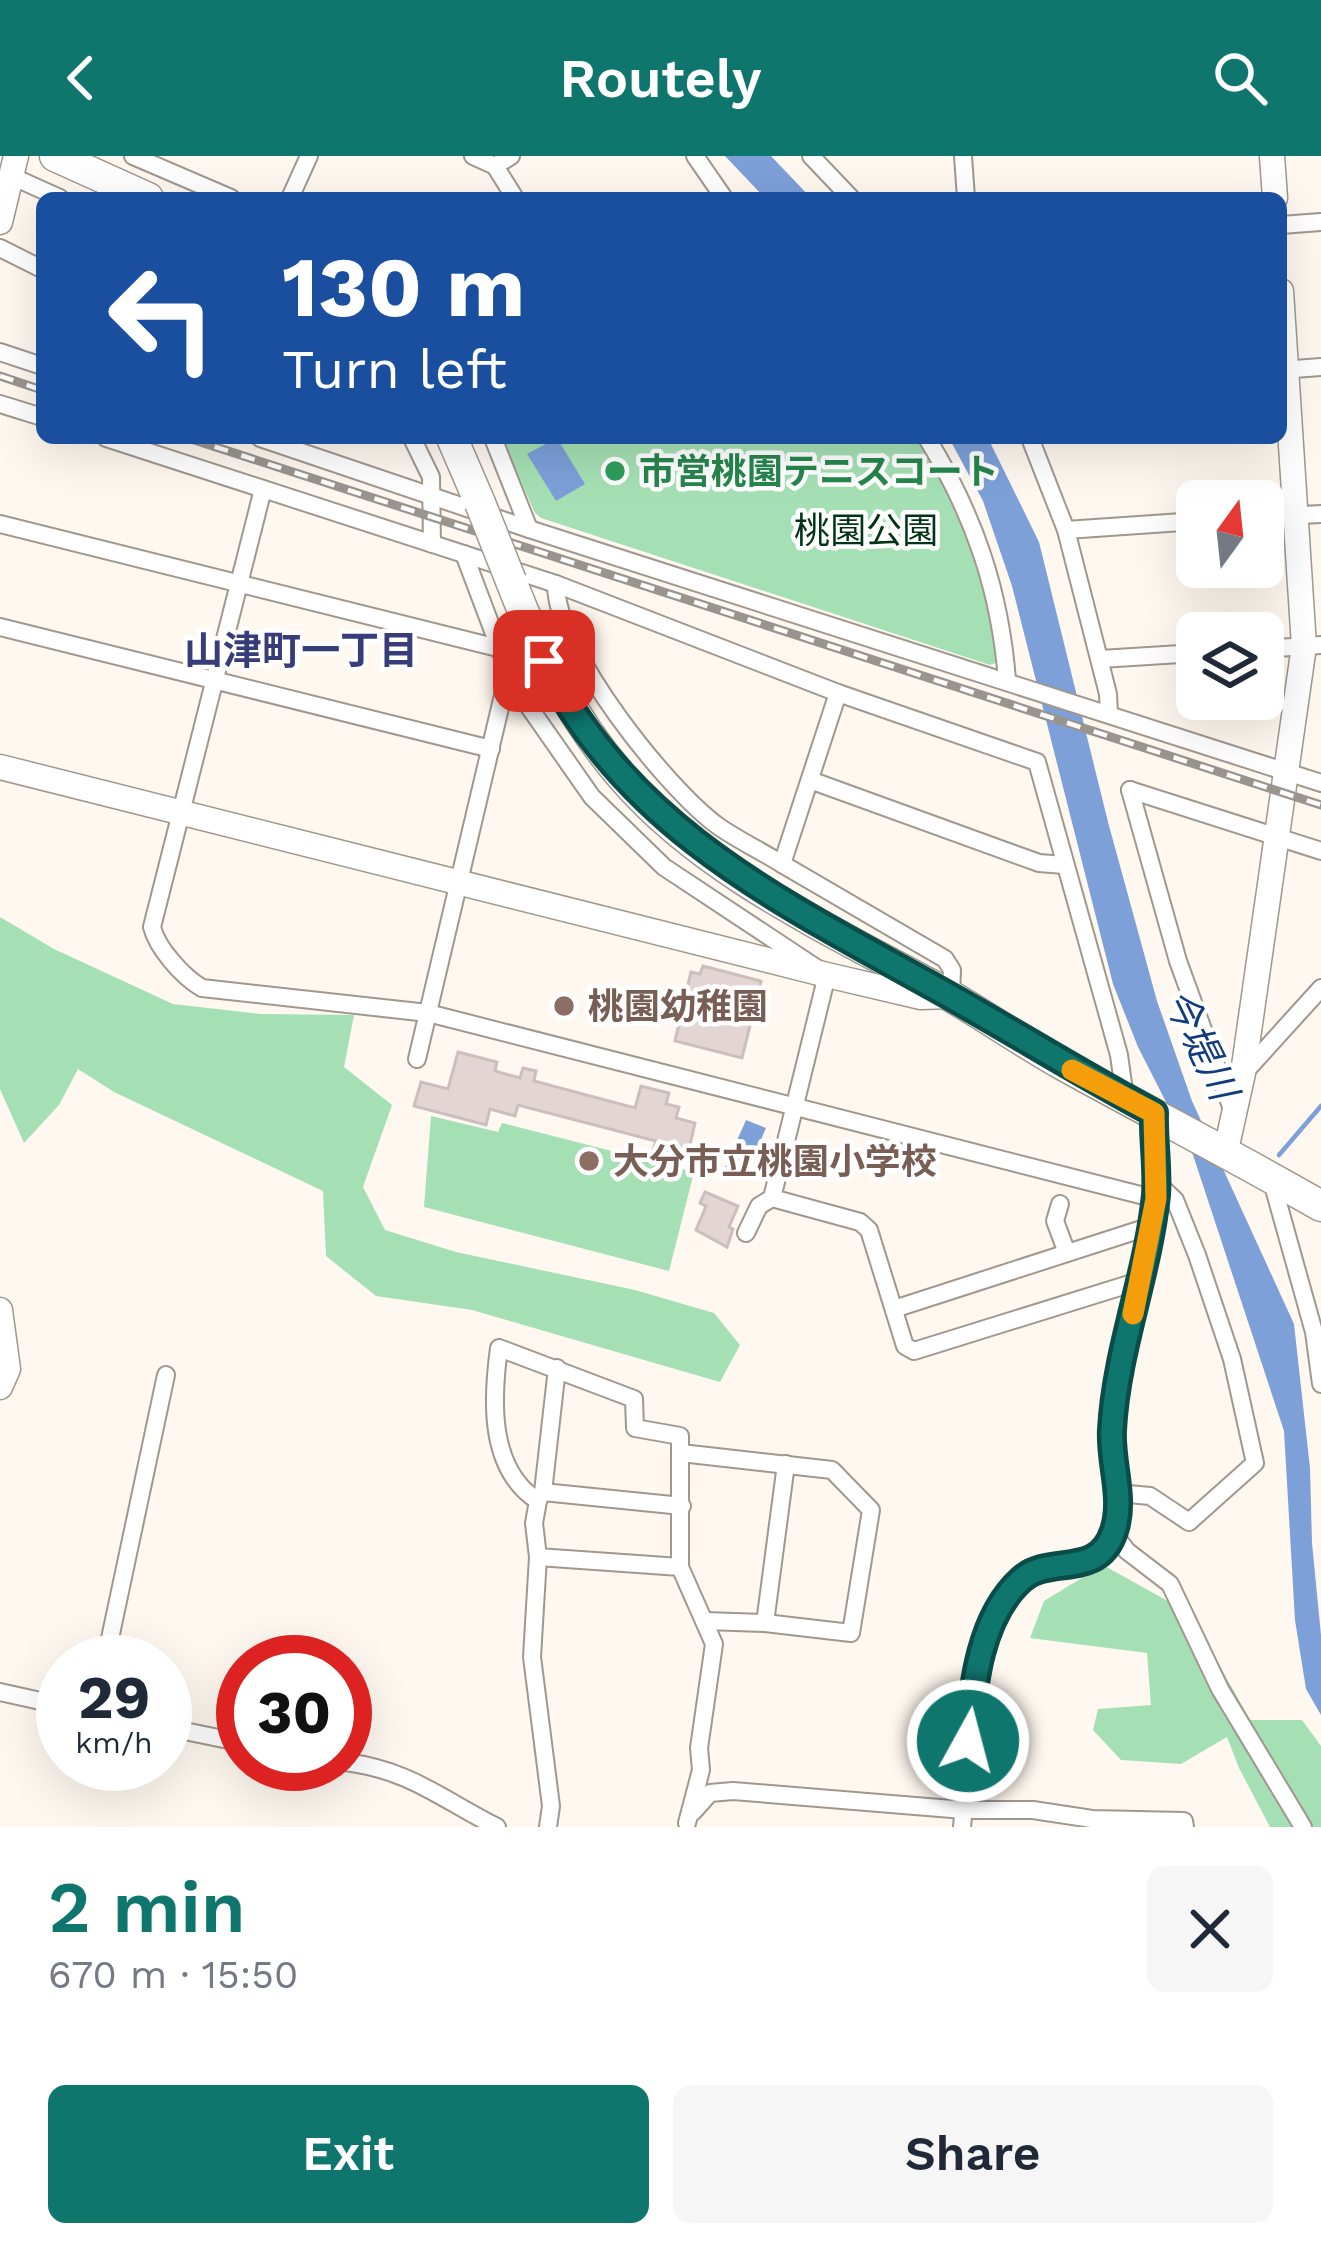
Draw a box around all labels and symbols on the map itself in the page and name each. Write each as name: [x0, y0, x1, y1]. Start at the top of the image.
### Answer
place label: 市営桃園テニスコート: [639, 451, 999, 493]
marker: 市営桃園テニスコート: [602, 458, 628, 484]
north arrow: [1176, 480, 1284, 588]
park label: 桃園公園: [794, 510, 938, 552]
pin: [493, 610, 595, 712]
district label: 山津町一丁目: [184, 628, 418, 673]
water label: 今堤川: [1155, 982, 1248, 1110]
place label: 桃園幼稚園: [588, 986, 768, 1028]
marker: 桃園幼稚園: [551, 993, 577, 1019]
place label: 大分市立桃園小学校: [613, 1141, 937, 1183]
marker: 大分市立桃園小学校: [576, 1148, 602, 1174]
speed limit sign: 30: [216, 1635, 372, 1791]
position arrow: [905, 1678, 1031, 1804]

